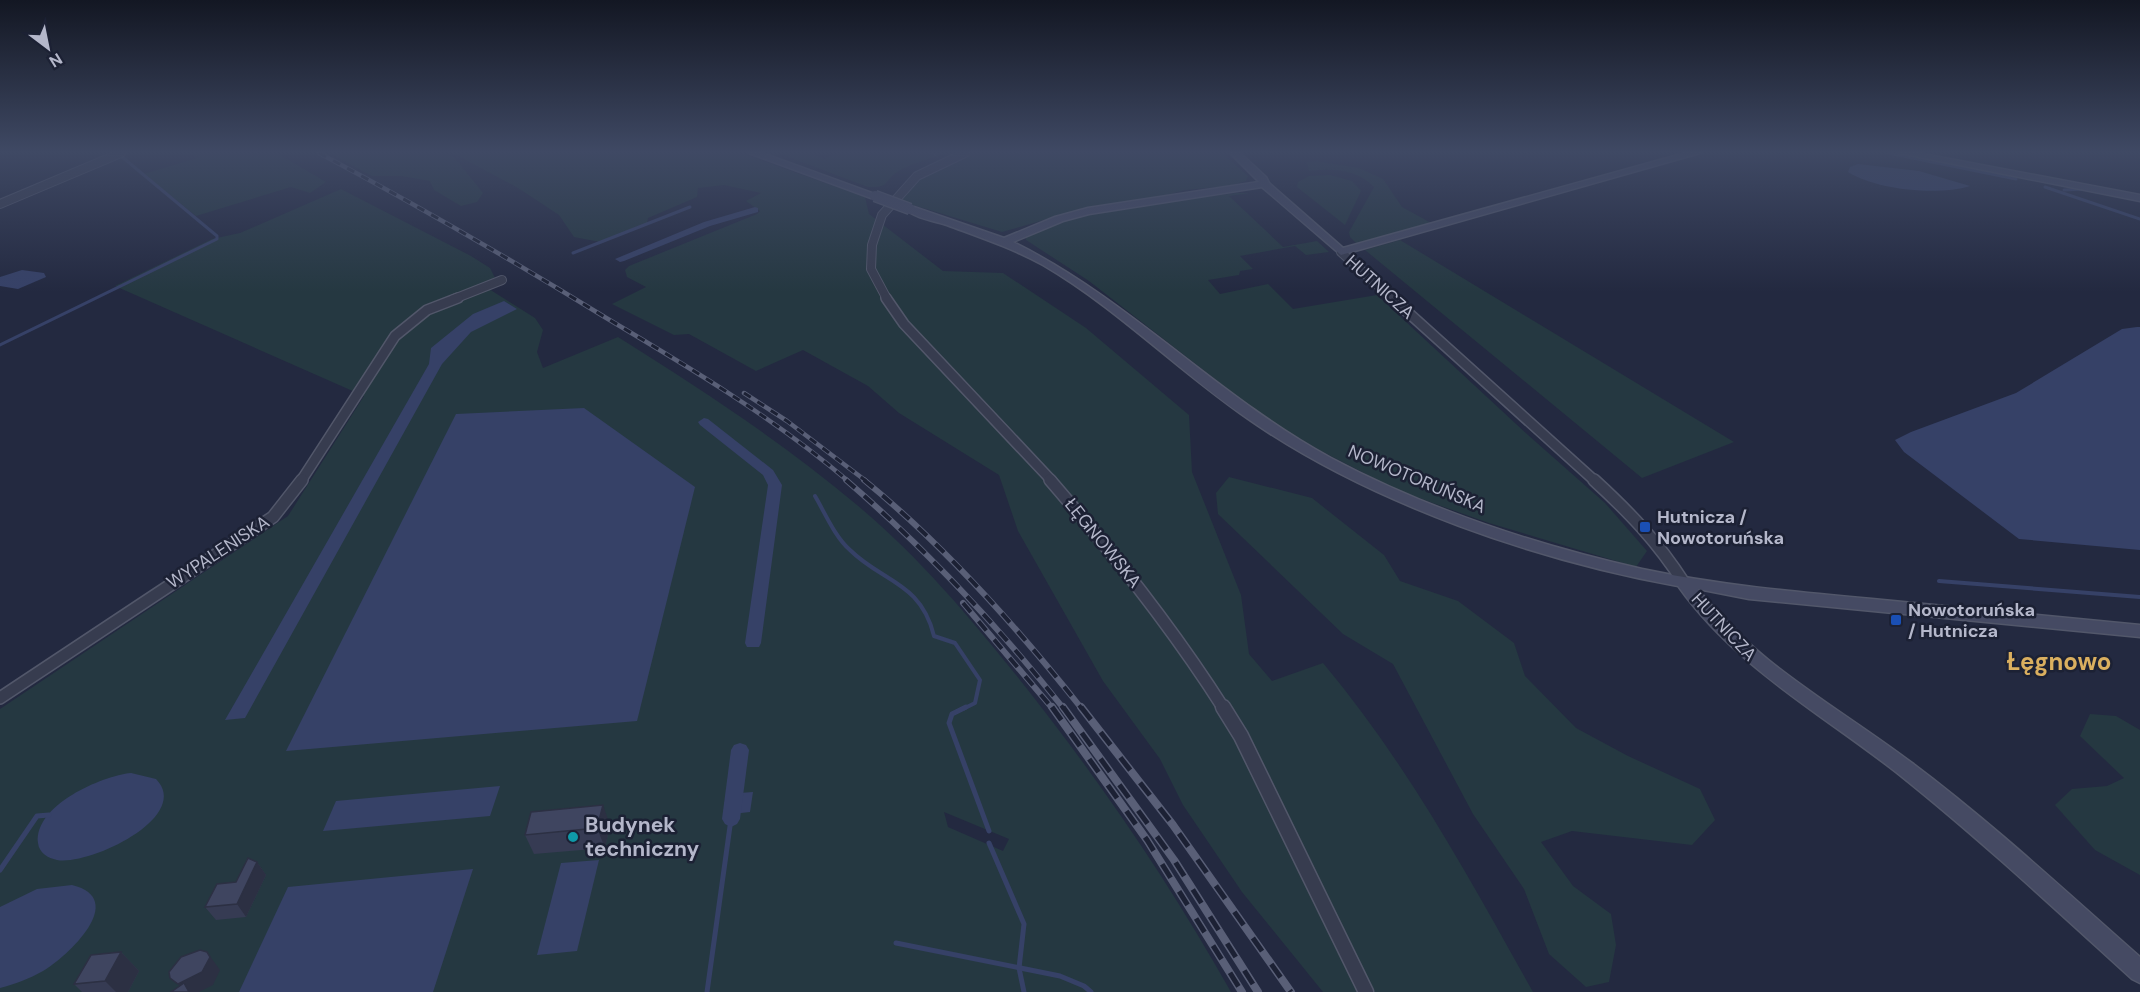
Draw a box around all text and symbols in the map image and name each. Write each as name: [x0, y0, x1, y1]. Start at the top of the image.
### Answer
north arrow: [18, 18, 78, 78]
text: N: [45, 48, 66, 72]
street label: HUTNICZA: [1340, 250, 1420, 325]
street label: NOWOTORUŃSKA: [1344, 439, 1490, 519]
street label: ŁĘGNOWSKA: [1059, 493, 1147, 593]
place label: Hutnicza / Nowotoruńska: [1657, 505, 1784, 550]
street label: WYPALENISKA: [162, 510, 274, 594]
marker: Hutnicza / Nowotoruńska: [1638, 520, 1652, 534]
street label: HUTNICZA: [1686, 588, 1762, 666]
place label: Nowotoruńska / Hutnicza: [1908, 598, 2035, 643]
marker: Nowotoruńska / Hutnicza: [1889, 613, 1903, 627]
district label: Łęgnowo: [2007, 646, 2111, 677]
place label: Budynek techniczny: [585, 811, 700, 863]
marker: Budynek techniczny: [566, 830, 580, 844]

